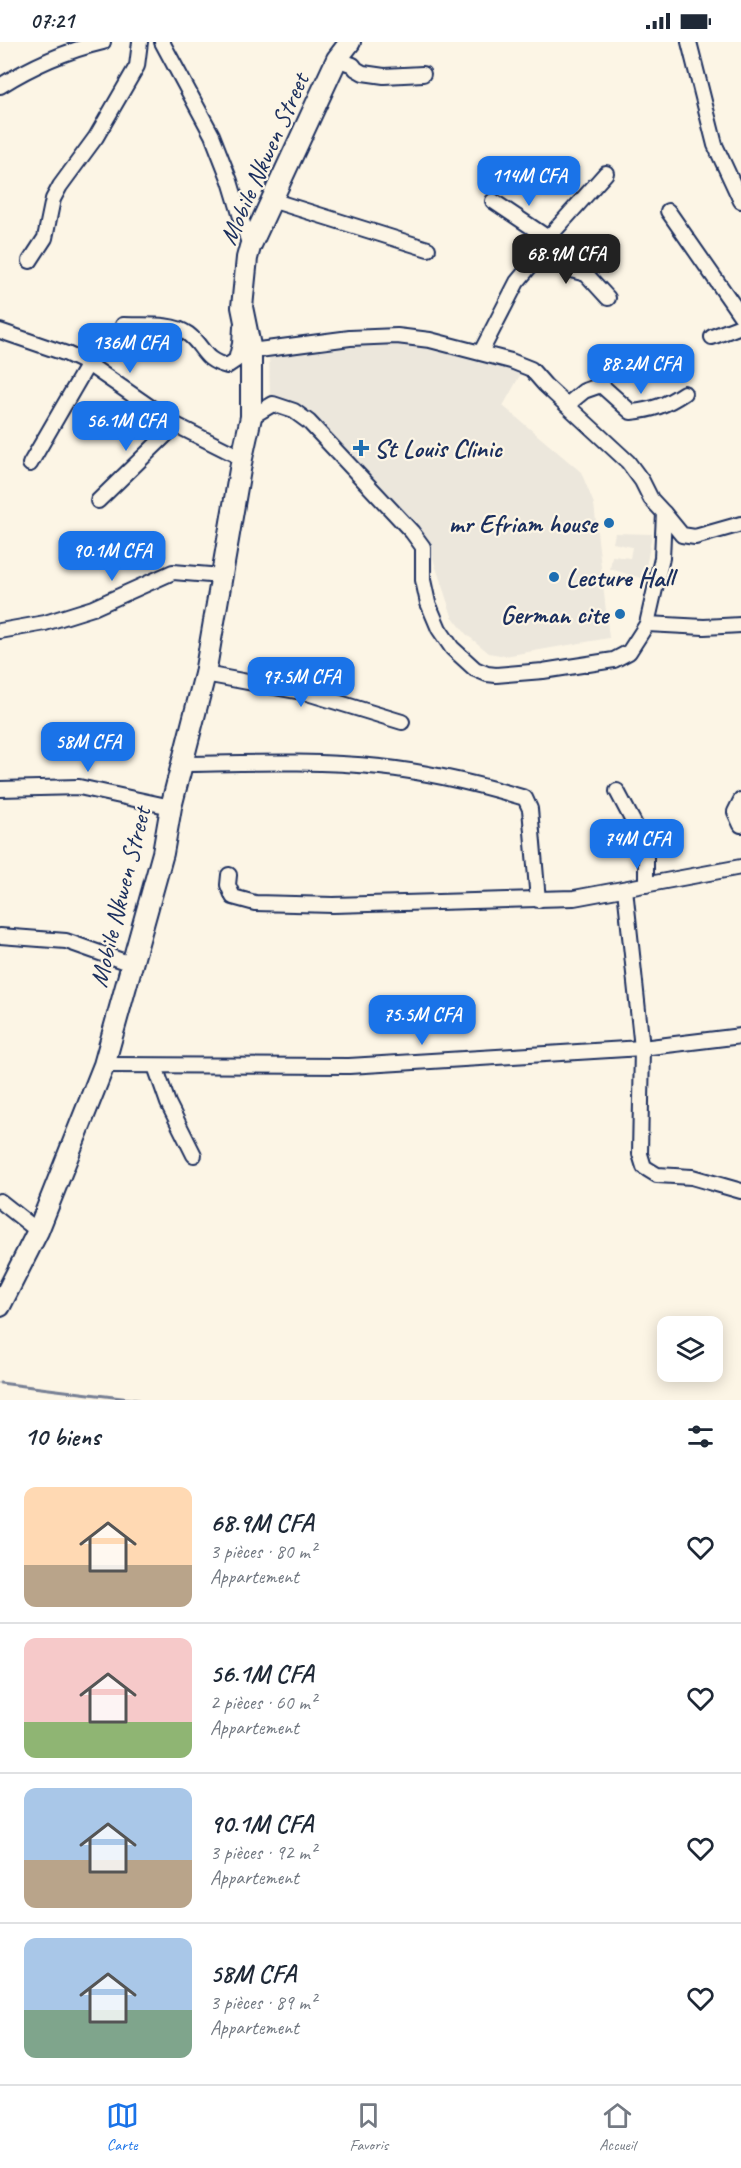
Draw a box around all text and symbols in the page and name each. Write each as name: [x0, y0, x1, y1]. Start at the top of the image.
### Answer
text: 07:21: [30, 7, 74, 35]
street label: Mobile Nkwen Street: [211, 66, 318, 250]
pin: 114M CFA: [467, 156, 591, 207]
text: 114M CFA: [491, 163, 567, 188]
pin: 68.9M CFA: [497, 234, 635, 285]
text: 68.9M CFA: [526, 241, 606, 266]
pin: 136M CFA: [68, 323, 192, 374]
text: 136M CFA: [92, 330, 168, 355]
pin: 88.2M CFA: [572, 344, 710, 395]
text: 88.2M CFA: [601, 351, 681, 376]
pin: 56.1M CFA: [57, 401, 195, 452]
text: 56.1M CFA: [86, 408, 166, 433]
place label: St Louis Clinic: [374, 432, 503, 465]
marker: St Louis Clinic: [352, 439, 370, 457]
place label: mr Efriam house: [449, 507, 599, 540]
marker: mr Efriam house: [602, 516, 616, 530]
pin: 90.1M CFA: [43, 531, 181, 582]
text: 90.1M CFA: [72, 538, 152, 563]
place label: Lecture Hall: [566, 561, 678, 594]
marker: Lecture Hall: [547, 570, 561, 584]
place label: German cite: [500, 598, 610, 631]
marker: German cite: [613, 607, 627, 621]
pin: 97.5M CFA: [232, 657, 370, 708]
text: 97.5M CFA: [262, 664, 340, 689]
pin: 58M CFA: [33, 722, 143, 773]
text: 58M CFA: [55, 729, 121, 754]
street label: Mobile Nkwen Street: [82, 801, 159, 990]
pin: 74M CFA: [582, 819, 692, 870]
text: 74M CFA: [604, 826, 670, 851]
pin: 75.5M CFA: [353, 995, 491, 1046]
text: 75.5M CFA: [383, 1002, 461, 1027]
map controls: [657, 1316, 723, 1382]
button: layers: [657, 1316, 723, 1382]
text: 10 biens: [24, 1420, 100, 1453]
icon: filters: [684, 1420, 717, 1453]
text: 68.9M CFA: [210, 1506, 313, 1539]
icon: home: [72, 1511, 144, 1583]
icon: heart: [684, 1531, 717, 1564]
text: 3 pièces · 80 m²: [210, 1539, 316, 1564]
text: Appartement: [210, 1564, 299, 1589]
text: 56.1M CFA: [210, 1657, 313, 1690]
icon: home: [72, 1662, 144, 1734]
icon: heart: [684, 1682, 717, 1715]
text: 2 pièces · 60 m²: [210, 1690, 316, 1715]
text: Appartement: [210, 1715, 299, 1740]
text: 90.1M CFA: [210, 1807, 313, 1840]
icon: home: [72, 1812, 144, 1884]
icon: heart: [684, 1832, 717, 1865]
text: 3 pièces · 92 m²: [210, 1840, 316, 1865]
text: Appartement: [210, 1865, 299, 1890]
text: 58M CFA: [210, 1957, 296, 1990]
icon: home: [72, 1962, 144, 2034]
icon: heart: [684, 1982, 717, 2015]
text: 3 pièces · 89 m²: [210, 1990, 316, 2015]
text: Appartement: [210, 2015, 299, 2040]
tab: Carte: [106, 2099, 139, 2155]
tab: Favoris: [350, 2099, 388, 2155]
tab: Accueil: [599, 2099, 635, 2155]

